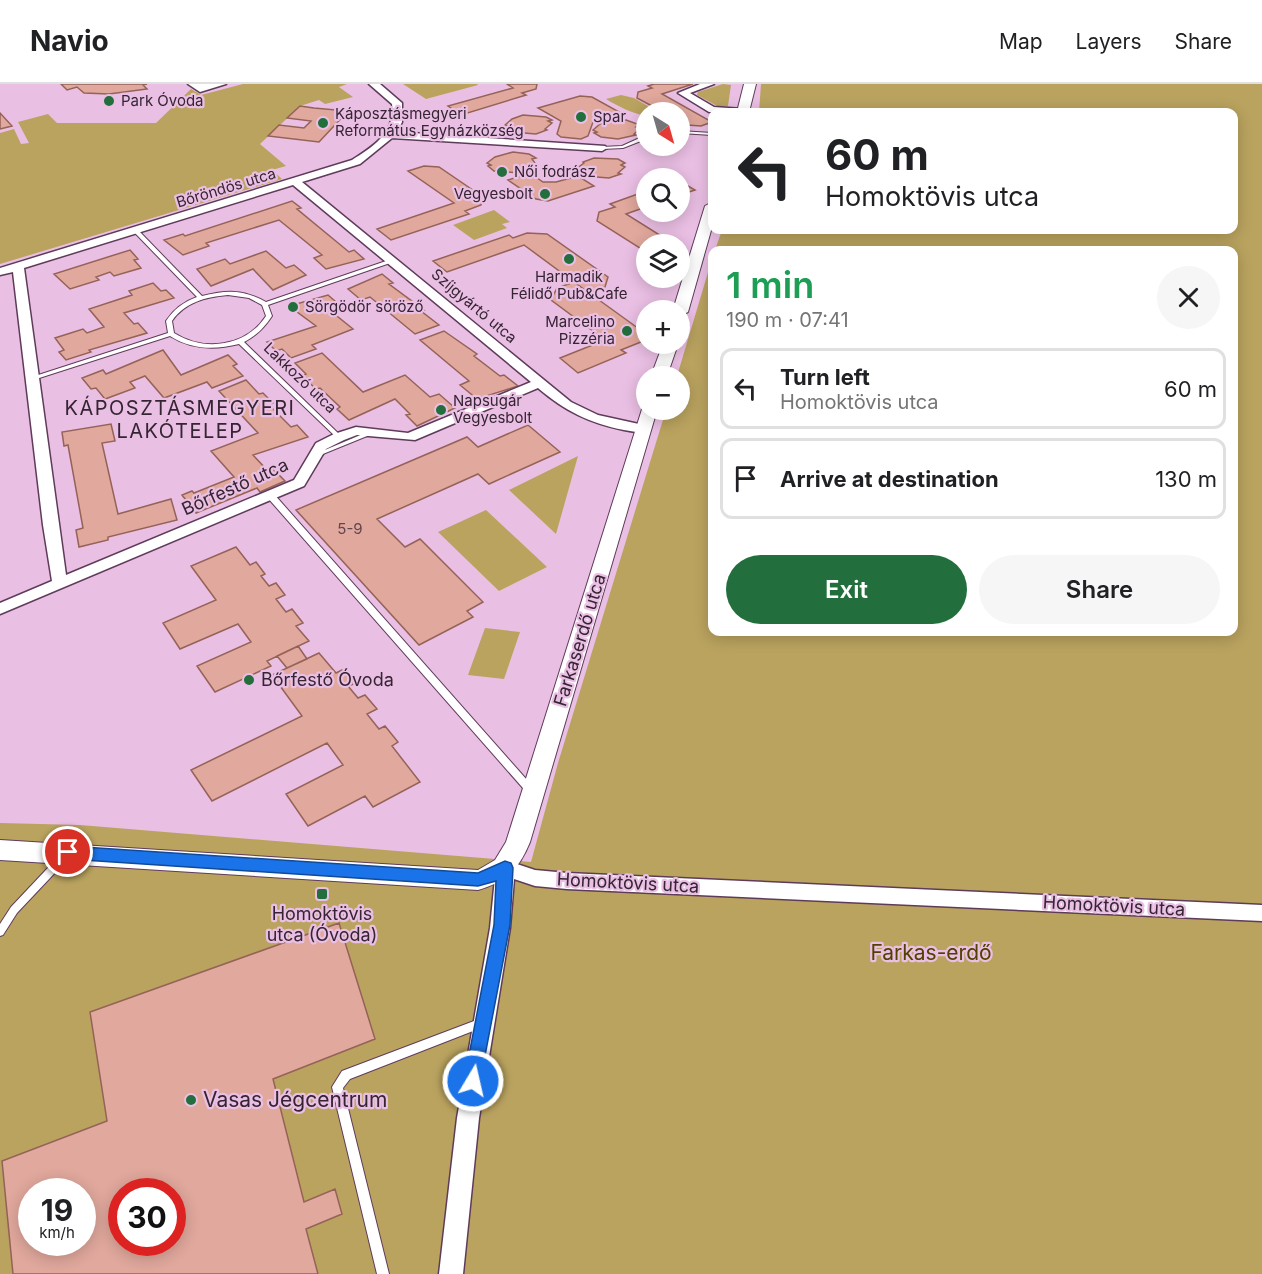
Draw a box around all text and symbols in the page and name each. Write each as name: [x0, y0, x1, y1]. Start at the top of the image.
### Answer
text: Navio: [30, 24, 109, 58]
text: Map: [999, 29, 1043, 54]
text: Layers: [1076, 29, 1142, 54]
text: Share: [1175, 29, 1232, 54]
place label: Park Óvoda: [121, 91, 204, 110]
marker: Park Óvoda: [102, 94, 116, 108]
north arrow: [636, 102, 690, 156]
map controls: [636, 102, 690, 420]
place label: Káposztásmegyeri Református Egyházközség: [335, 104, 524, 140]
place label: Spar: [593, 107, 626, 126]
marker: Spar: [574, 110, 588, 124]
marker: Káposztásmegyeri Református Egyházközség: [316, 116, 330, 130]
text: 60 m: [825, 129, 929, 180]
icon: left: [726, 132, 804, 210]
place label: Női fodrász: [514, 162, 596, 181]
street label: Bőröndös utca: [174, 163, 278, 212]
marker: Női fodrász: [495, 165, 509, 179]
button: search: [636, 168, 690, 222]
text: Homoktövis utca: [825, 180, 1039, 213]
place label: Vegyesbolt: [454, 184, 533, 203]
marker: Vegyesbolt: [538, 187, 552, 201]
button: layers: [636, 234, 690, 288]
marker: Harmadik Félidő Pub&Cafe: [562, 252, 576, 266]
text: 1 min: [726, 263, 814, 307]
street label: Szíjgyártó utca: [428, 264, 521, 347]
button: close: [1157, 266, 1220, 329]
place label: Harmadik Félidő Pub&Cafe: [510, 267, 628, 303]
place label: Sörgödör söröző: [305, 297, 423, 316]
marker: Sörgödör söröző: [286, 300, 300, 314]
button: +: [636, 300, 690, 354]
text: 190 m · 07:41: [726, 308, 849, 332]
place label: Marcelino Pizzéria: [545, 312, 615, 348]
marker: Marcelino Pizzéria: [620, 324, 634, 338]
street label: Lakkozó utca: [260, 338, 341, 417]
text: Turn left: [780, 364, 870, 390]
button: −: [636, 366, 690, 420]
icon: left: [729, 372, 762, 405]
text: 60 m: [1164, 376, 1217, 402]
text: Homoktövis utca: [780, 390, 939, 414]
place label: Napsugár Vegyesbolt: [453, 391, 532, 427]
district label: KÁPOSZTÁSMEGYERI LAKÓTELEP: [65, 395, 295, 443]
marker: Napsugár Vegyesbolt: [434, 403, 448, 417]
street label: Bőrfestő utca: [178, 454, 291, 519]
icon: arrive: [729, 462, 762, 495]
text: Arrive at destination: [780, 466, 999, 492]
text: 130 m: [1155, 466, 1217, 492]
house number: 5-9: [337, 519, 363, 538]
button: Exit: [726, 555, 967, 624]
button: Share: [979, 555, 1220, 624]
street label: Farkaserdő utca: [549, 571, 610, 709]
place label: Bőrfestő Óvoda: [261, 668, 394, 690]
marker: Bőrfestő Óvoda: [242, 673, 256, 687]
pin: [42, 826, 93, 877]
icon: arrive: [51, 835, 84, 868]
street label: Homoktövis utca: [556, 868, 700, 897]
marker: Homoktövis utca (Óvoda): [315, 887, 329, 901]
street label: Homoktövis utca: [1042, 891, 1186, 920]
place label: Homoktövis utca (Óvoda): [267, 903, 377, 945]
park label: Farkas-erdő: [870, 940, 992, 965]
position arrow: [441, 1049, 505, 1113]
place label: Vasas Jégcentrum: [203, 1087, 387, 1112]
marker: Vasas Jégcentrum: [184, 1093, 198, 1107]
speed limit sign: 30: [108, 1178, 186, 1256]
text: 19: [41, 1192, 73, 1228]
text: km/h: [39, 1223, 75, 1242]

